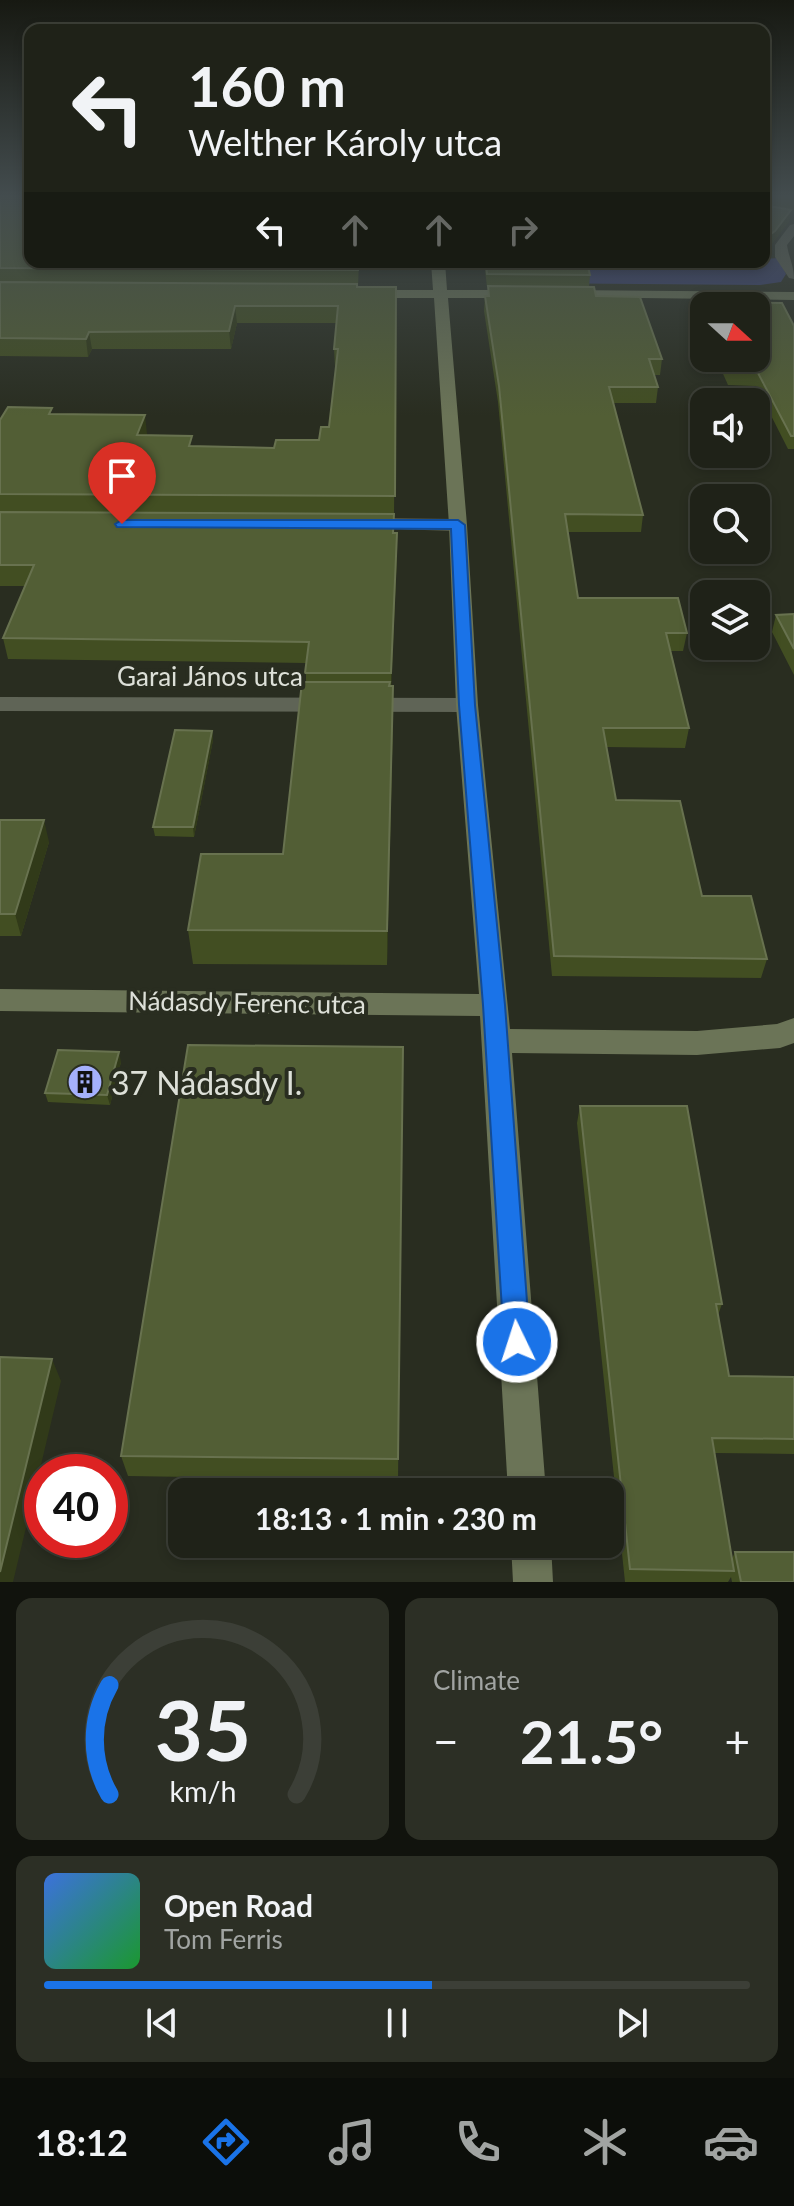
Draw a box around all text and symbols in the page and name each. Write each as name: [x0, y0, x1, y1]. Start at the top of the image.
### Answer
text: 160 m: [188, 52, 346, 119]
icon: left: [56, 56, 160, 160]
text: Welther Károly utca: [188, 120, 502, 164]
icon: left: [249, 208, 293, 252]
icon: ahead: [333, 208, 377, 252]
icon: ahead: [417, 208, 461, 252]
icon: right: [501, 208, 545, 252]
north arrow: [690, 292, 770, 372]
map controls: [690, 292, 770, 660]
button: sound: [690, 388, 770, 468]
pin: [88, 442, 156, 524]
icon: arrive: [100, 454, 144, 498]
button: search: [690, 484, 770, 564]
button: layers: [690, 580, 770, 660]
street label: Garai János utca: [117, 660, 303, 692]
street label: Nádasdy Ferenc utca: [128, 984, 366, 1020]
building icon: 37 Nádasdy I.: [66, 1063, 104, 1101]
place label: 37 Nádasdy I.: [111, 1063, 302, 1102]
position arrow: [475, 1300, 559, 1384]
speed limit sign: 40: [24, 1454, 128, 1558]
text: 18:13 · 1 min · 230 m: [255, 1500, 537, 1536]
text: Climate: [433, 1664, 520, 1696]
text: 35: [154, 1679, 251, 1779]
text: 21.5°: [520, 1705, 663, 1777]
text: −: [433, 1715, 459, 1767]
text: +: [724, 1715, 750, 1767]
text: km/h: [169, 1774, 236, 1808]
text: Open Road: [164, 1887, 313, 1923]
text: Tom Ferris: [164, 1923, 283, 1955]
icon: previous: [140, 2001, 184, 2045]
icon: pause: [375, 2001, 419, 2045]
icon: next: [610, 2001, 654, 2045]
icon: directions: [198, 2114, 254, 2170]
icon: music: [324, 2114, 380, 2170]
icon: phone: [450, 2114, 506, 2170]
icon: climate: [577, 2114, 633, 2170]
icon: car: [703, 2114, 759, 2170]
text: 18:12: [35, 2120, 128, 2164]

